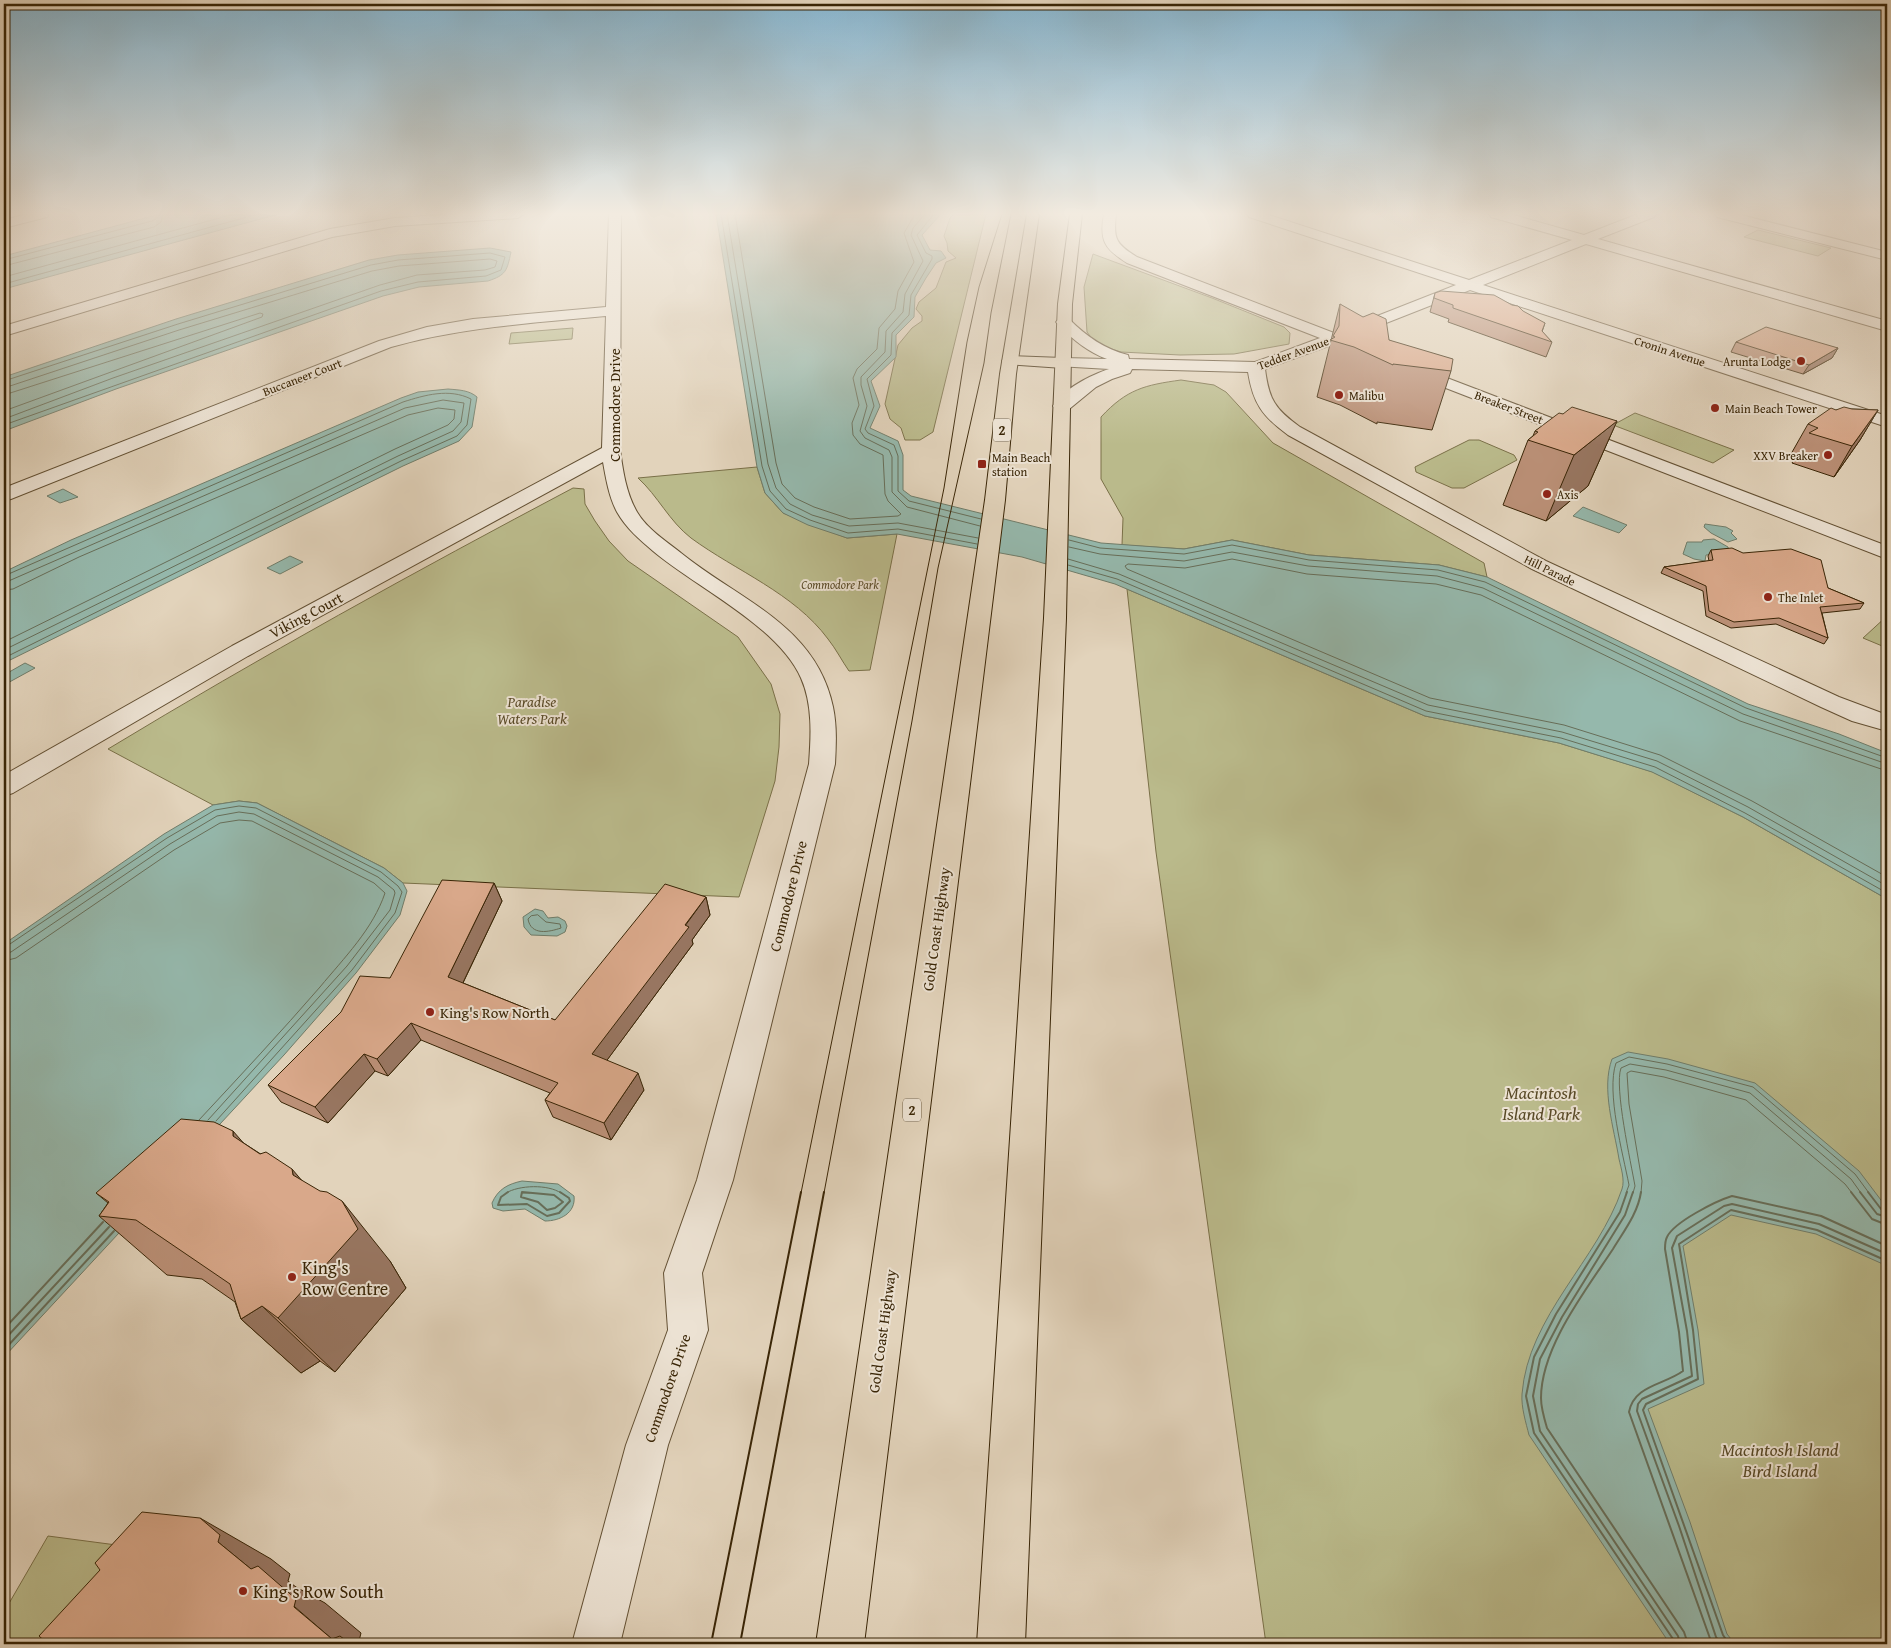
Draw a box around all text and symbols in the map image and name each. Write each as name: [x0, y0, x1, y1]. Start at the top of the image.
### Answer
street label: Tedder Avenue: [1255, 332, 1331, 374]
street label: Cronin Avenue: [1632, 332, 1708, 371]
street label: Commodore Drive: [604, 348, 625, 462]
place label: Arunta Lodge: [1723, 353, 1791, 370]
street label: Buccaneer Court: [260, 354, 345, 400]
marker: Arunta Lodge: [1795, 355, 1807, 367]
street label: Breaker Street: [1472, 386, 1547, 428]
place label: Malibu: [1349, 387, 1384, 404]
marker: Malibu: [1333, 389, 1345, 401]
place label: Main Beach Tower: [1725, 400, 1817, 417]
marker: Main Beach Tower: [1709, 402, 1721, 414]
road number: 2: [993, 418, 1011, 442]
place label: XXV Breaker: [1753, 447, 1818, 464]
place label: Main Beach station: [992, 449, 1051, 480]
marker: XXV Breaker: [1822, 449, 1834, 461]
marker: Main Beach station: [976, 458, 988, 470]
place label: Axis: [1557, 486, 1579, 503]
marker: Axis: [1541, 488, 1553, 500]
street label: Hill Parade: [1521, 550, 1579, 590]
park label: Commodore Park: [801, 576, 879, 593]
street label: Viking Court: [266, 587, 347, 643]
place label: The Inlet: [1778, 589, 1824, 606]
marker: The Inlet: [1762, 591, 1774, 603]
park label: Paradise Waters Park: [497, 691, 567, 729]
street label: Commodore Drive: [764, 838, 812, 954]
street label: Gold Coast Highway: [917, 865, 955, 992]
place label: King's Row North: [440, 1002, 550, 1023]
marker: King's Row North: [424, 1006, 436, 1018]
park label: Macintosh Island Park: [1502, 1079, 1581, 1127]
road number: 2: [903, 1098, 921, 1122]
place label: King's Row Centre: [302, 1254, 388, 1302]
street label: Gold Coast Highway: [863, 1267, 901, 1394]
marker: King's Row Centre: [286, 1271, 298, 1283]
street label: Commodore Drive: [639, 1331, 695, 1445]
park label: Macintosh Island Bird Island: [1721, 1436, 1839, 1484]
place label: King's Row South: [253, 1578, 384, 1605]
marker: King's Row South: [237, 1585, 249, 1597]

